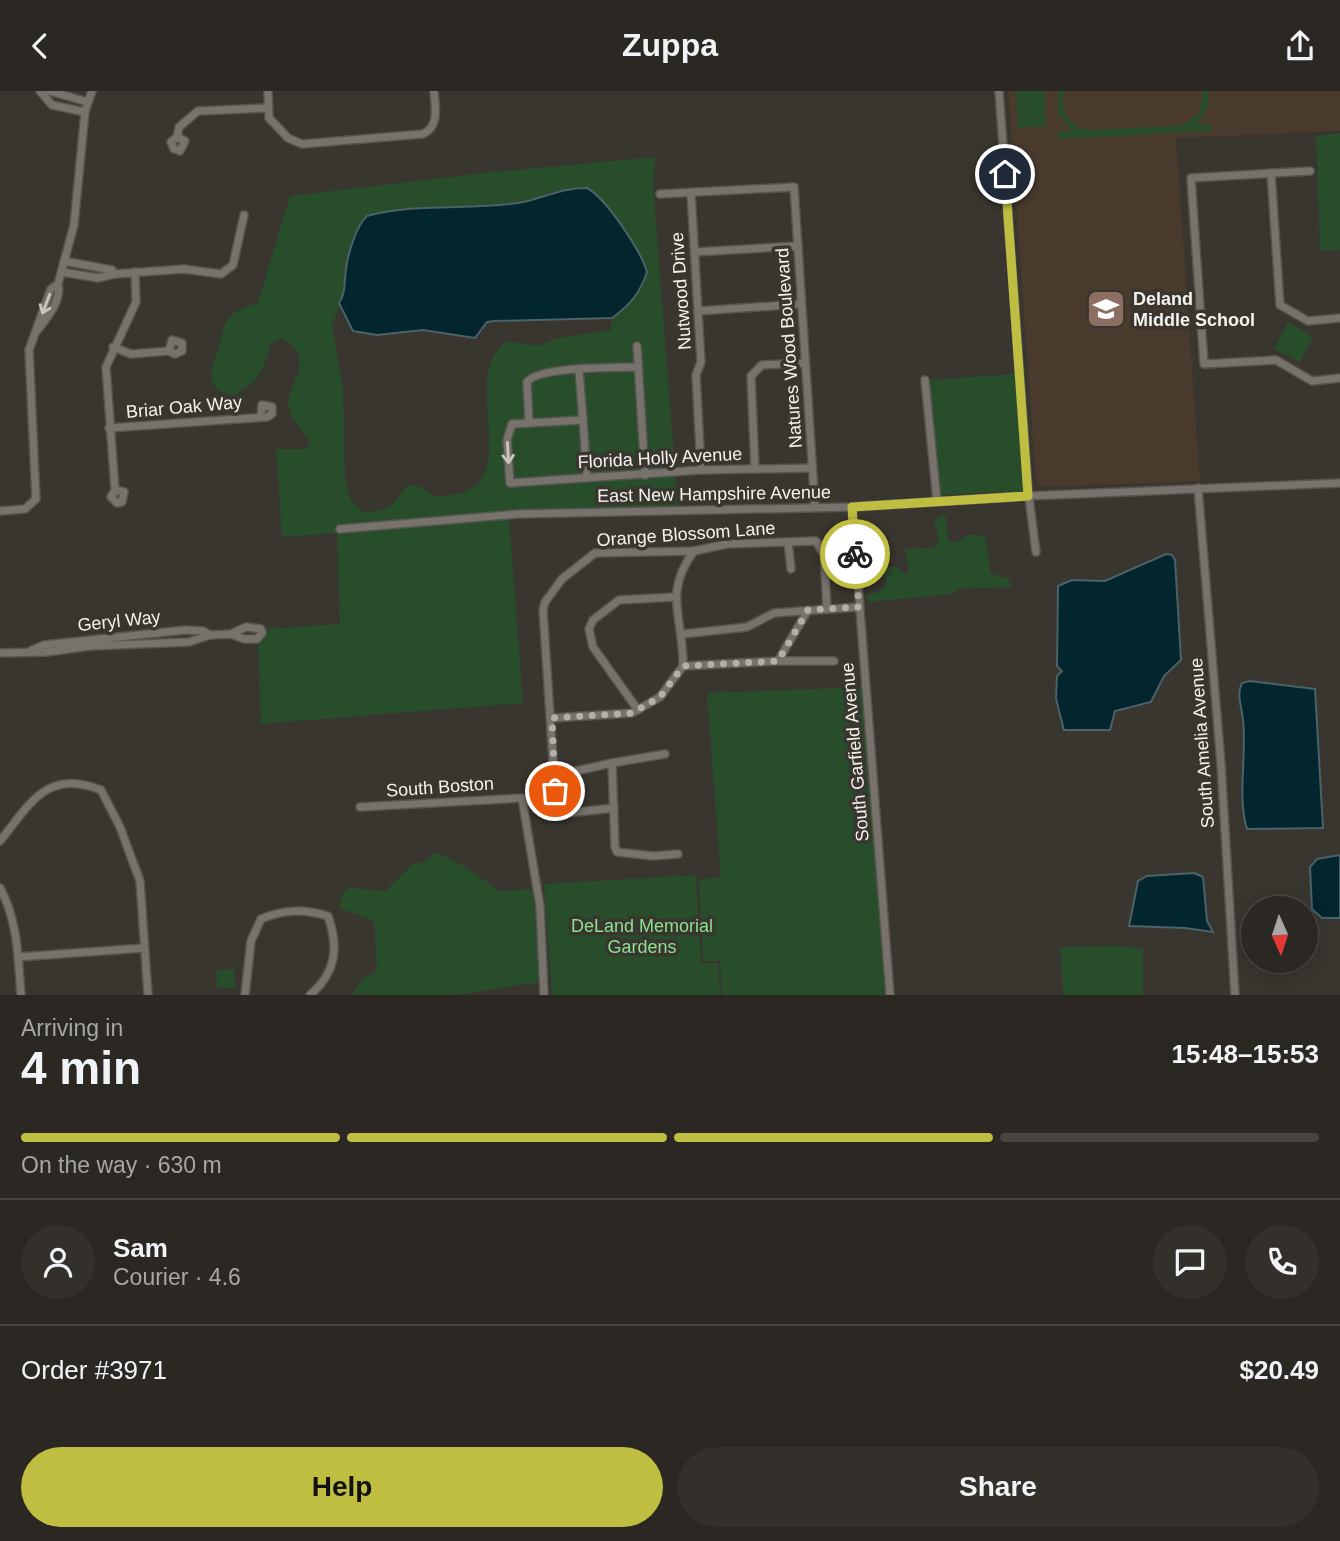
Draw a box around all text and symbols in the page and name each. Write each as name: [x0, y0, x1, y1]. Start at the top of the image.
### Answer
icon: back: [21, 27, 59, 65]
text: Zuppa: [622, 27, 718, 63]
icon: share: [1281, 27, 1319, 65]
pin: [975, 144, 1035, 204]
icon: home: [986, 155, 1024, 193]
street label: Nutwood Drive: [667, 231, 695, 351]
street label: Natures Wood Boulevard: [772, 247, 806, 449]
school or university icon: Deland Middle School: [1085, 288, 1127, 330]
place label: Deland Middle School: [1133, 289, 1255, 330]
one-way arrow: [38, 293, 51, 315]
street label: Briar Oak Way: [125, 392, 243, 422]
one-way arrow: [502, 442, 515, 465]
street label: Florida Holly Avenue: [577, 444, 743, 472]
street label: East New Hampshire Avenue: [597, 482, 831, 506]
street label: Orange Blossom Lane: [596, 518, 776, 550]
courier: [820, 519, 890, 589]
icon: bike: [836, 535, 874, 573]
street label: Geryl Way: [77, 607, 161, 635]
street label: South Amelia Avenue: [1186, 657, 1218, 829]
street label: South Garfield Avenue: [837, 662, 873, 842]
pin: [525, 761, 585, 821]
icon: bag: [536, 772, 574, 810]
street label: South Boston: [385, 773, 495, 801]
north arrow: [1241, 896, 1318, 973]
map controls: [1241, 896, 1318, 973]
park label: DeLand Memorial Gardens: [571, 916, 713, 957]
text: Arriving in: [21, 1015, 123, 1041]
text: 15:48–15:53: [1172, 1039, 1319, 1069]
text: 4 min: [21, 1042, 141, 1094]
text: On the way · 630 m: [21, 1152, 222, 1178]
button: person: [21, 1225, 95, 1299]
button: chat: [1153, 1225, 1227, 1299]
button: phone: [1245, 1225, 1319, 1299]
text: Sam: [113, 1233, 168, 1263]
text: Courier · 4.6: [113, 1264, 241, 1290]
text: Order #3971: [21, 1355, 167, 1385]
text: $20.49: [1239, 1355, 1319, 1385]
button: Help: [21, 1447, 663, 1527]
button: Share: [677, 1447, 1319, 1527]

